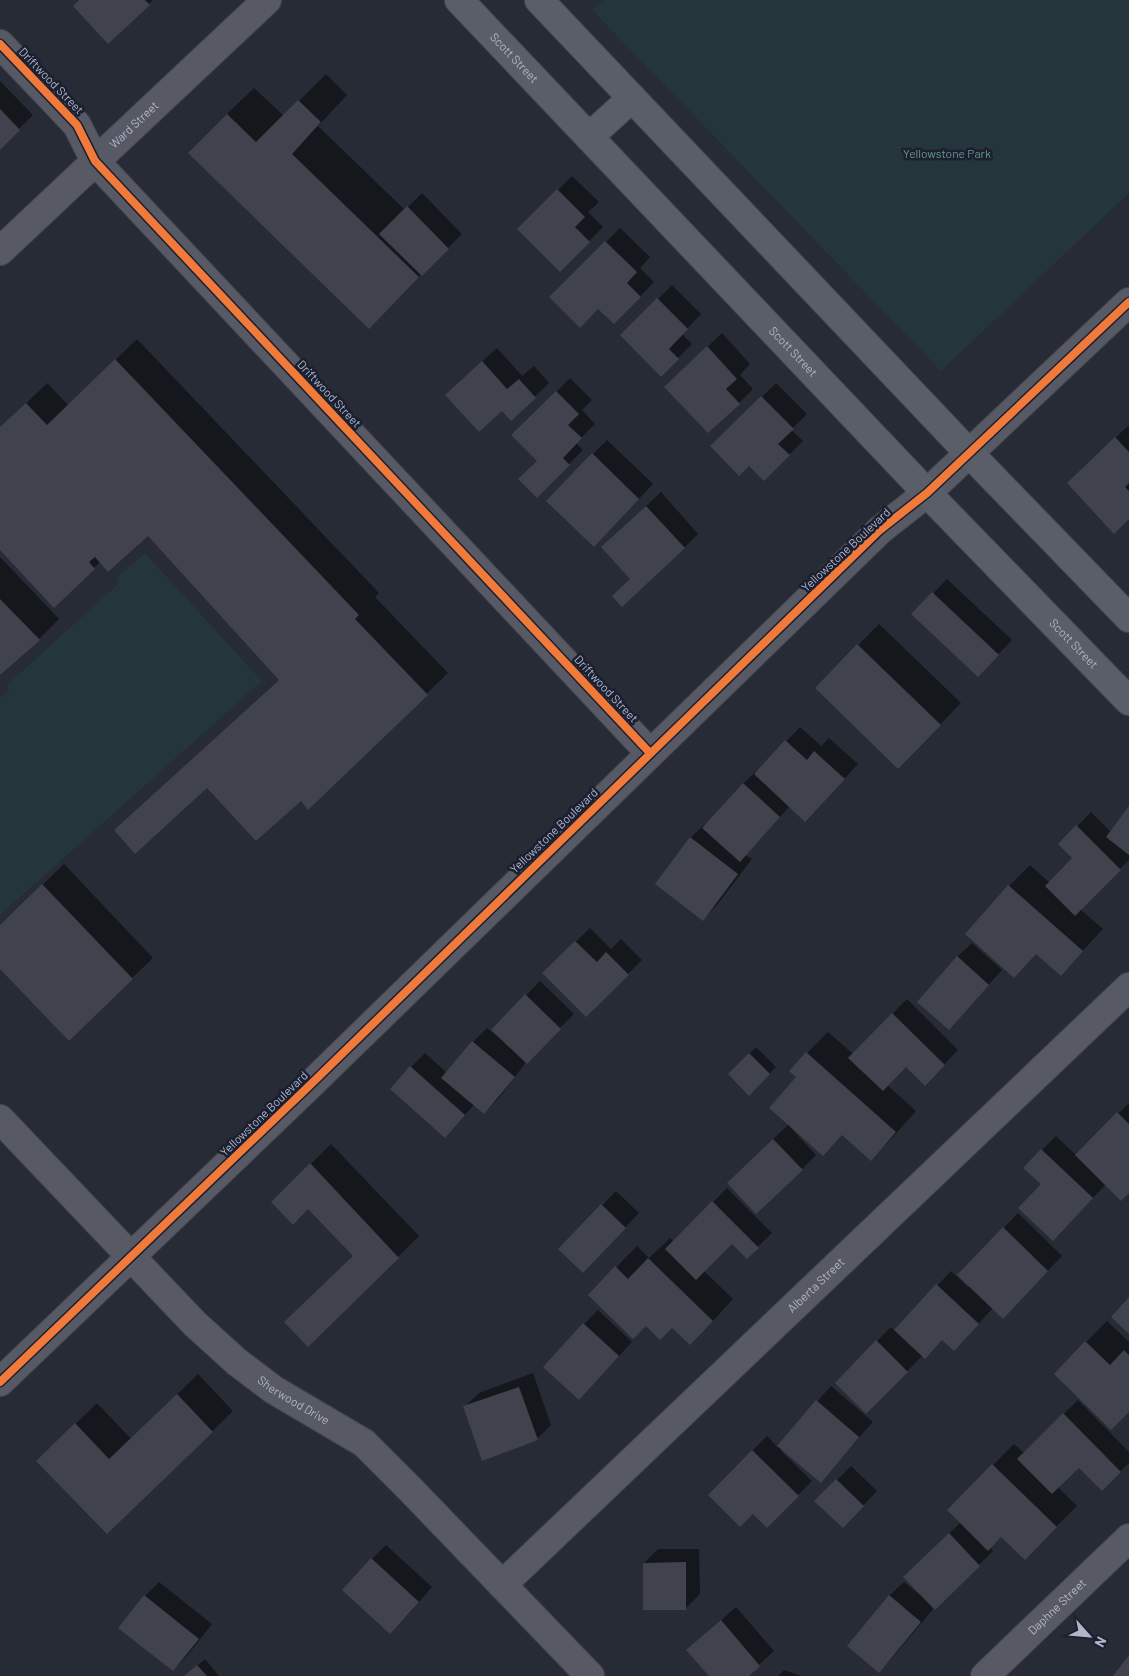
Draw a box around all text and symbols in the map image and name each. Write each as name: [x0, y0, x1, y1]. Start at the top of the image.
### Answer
street label: Scott Street: [488, 29, 542, 85]
street label: Driftwood Street: [17, 44, 87, 116]
street label: Ward Street: [106, 98, 161, 151]
park label: Yellowstone Park: [903, 146, 991, 160]
street label: Scott Street: [767, 323, 821, 379]
street label: Driftwood Street: [295, 357, 364, 430]
street label: Yellowstone Boulevard: [798, 504, 893, 594]
street label: Scott Street: [1047, 615, 1101, 671]
street label: Driftwood Street: [572, 652, 641, 725]
street label: Yellowstone Boulevard: [507, 785, 600, 876]
street label: Yellowstone Boulevard: [217, 1068, 310, 1159]
street label: Alberta Street: [784, 1254, 847, 1315]
street label: Sherwood Drive: [255, 1372, 332, 1427]
street label: Daphne Street: [1025, 1575, 1088, 1637]
north arrow: [1064, 1611, 1114, 1661]
text: N: [1091, 1634, 1111, 1650]

